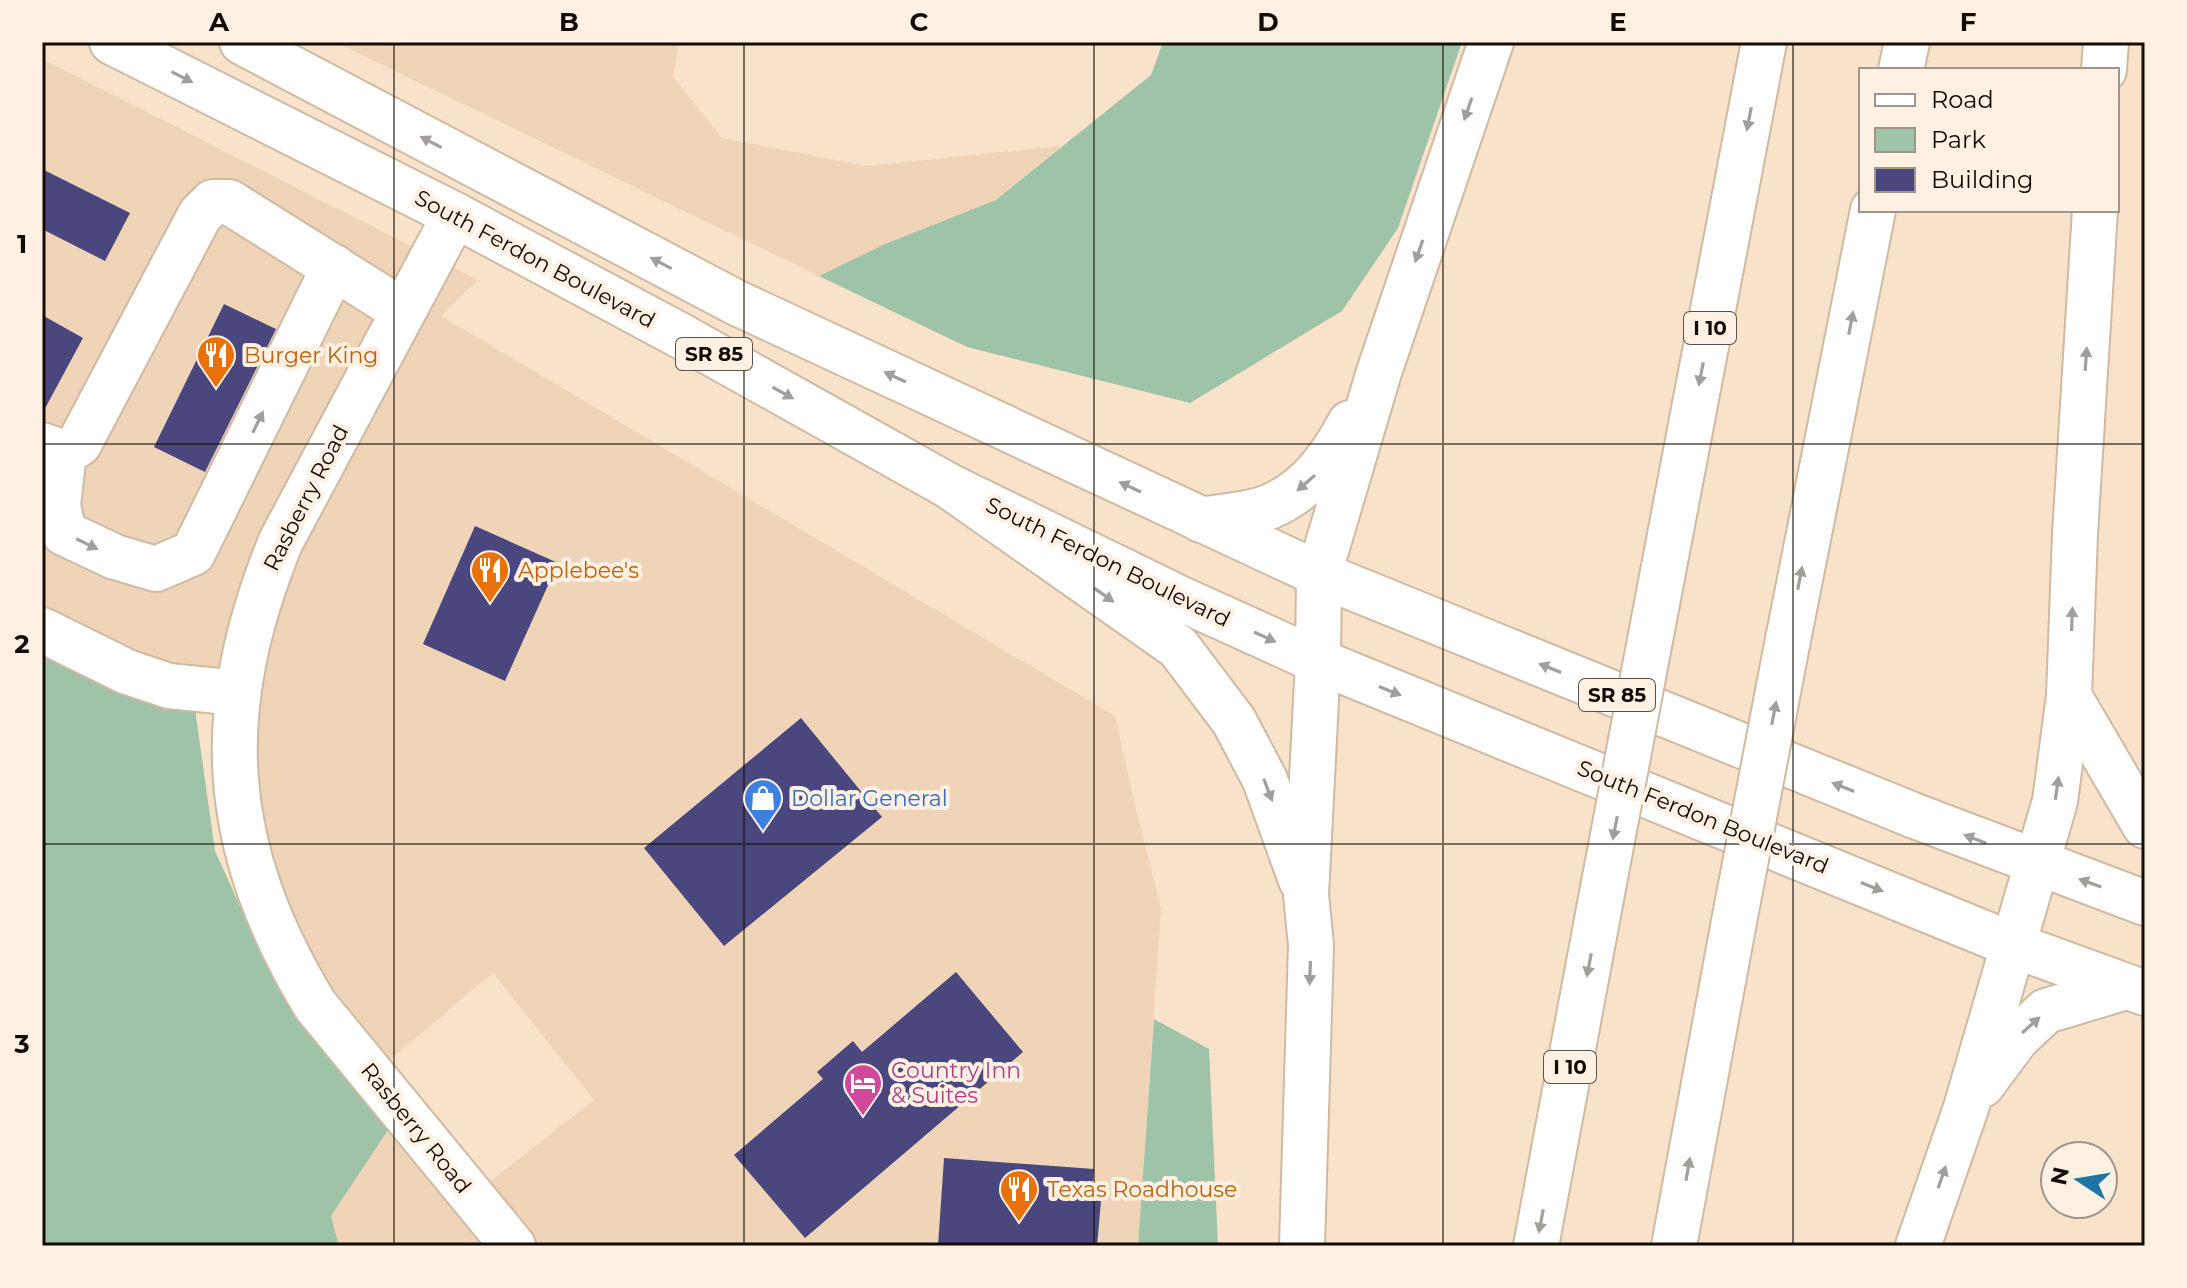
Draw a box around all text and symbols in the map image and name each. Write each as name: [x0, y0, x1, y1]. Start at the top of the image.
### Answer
text: A: [208, 6, 230, 38]
text: B: [559, 6, 579, 38]
text: C: [910, 6, 929, 38]
text: D: [1257, 6, 1279, 38]
text: E: [1609, 6, 1627, 38]
text: F: [1960, 6, 1976, 38]
legend: [1859, 68, 2119, 212]
one-way arrow: [170, 70, 193, 84]
text: Road: [1931, 85, 1994, 114]
one-way arrow: [1461, 98, 1473, 122]
one-way arrow: [1743, 106, 1755, 131]
text: Park: [1931, 125, 1986, 154]
one-way arrow: [420, 135, 443, 148]
text: Building: [1931, 165, 2034, 194]
street label: South Ferdon Boulevard: [410, 184, 660, 334]
text: 1: [17, 228, 27, 260]
one-way arrow: [1413, 239, 1425, 263]
one-way arrow: [650, 256, 673, 269]
one-way arrow: [1845, 310, 1858, 335]
road number: I 10: [1684, 312, 1736, 344]
restaurant icon: Burger King: [195, 334, 237, 389]
road number: SR 85: [676, 338, 752, 370]
place label: Burger King: [244, 342, 378, 369]
one-way arrow: [2080, 346, 2093, 371]
one-way arrow: [1694, 362, 1707, 387]
one-way arrow: [883, 370, 907, 384]
one-way arrow: [772, 386, 795, 400]
one-way arrow: [251, 410, 264, 433]
street label: Rasberry Road: [258, 420, 354, 576]
one-way arrow: [1296, 473, 1315, 491]
one-way arrow: [1119, 480, 1142, 494]
street label: South Ferdon Boulevard: [981, 491, 1235, 633]
one-way arrow: [75, 537, 98, 551]
restaurant icon: Applebee's: [469, 549, 511, 604]
place label: Applebee's: [518, 557, 639, 584]
one-way arrow: [1794, 565, 1807, 590]
one-way arrow: [1094, 587, 1115, 602]
one-way arrow: [2065, 606, 2078, 631]
text: 2: [14, 628, 30, 660]
one-way arrow: [1253, 630, 1277, 644]
one-way arrow: [1538, 661, 1562, 674]
road number: SR 85: [1579, 679, 1655, 711]
one-way arrow: [1378, 684, 1402, 697]
one-way arrow: [1768, 700, 1780, 725]
street label: South Ferdon Boulevard: [1573, 754, 1833, 880]
one-way arrow: [2051, 775, 2064, 800]
shop icon: Dollar General: [742, 777, 784, 832]
one-way arrow: [1262, 778, 1275, 802]
one-way arrow: [1831, 780, 1855, 793]
place label: Dollar General: [791, 785, 948, 812]
one-way arrow: [1608, 816, 1620, 841]
one-way arrow: [1963, 832, 1987, 845]
one-way arrow: [2078, 876, 2102, 889]
one-way arrow: [1860, 880, 1884, 893]
one-way arrow: [1582, 953, 1594, 978]
one-way arrow: [1304, 961, 1317, 986]
one-way arrow: [2021, 1016, 2040, 1034]
text: 3: [13, 1028, 30, 1060]
road number: I 10: [1544, 1051, 1596, 1083]
street label: Rasberry Road: [355, 1057, 477, 1199]
place label: Country Inn & Suites: [891, 1057, 1021, 1109]
hotel icon: Country Inn & Suites: [842, 1062, 884, 1117]
north arrow: [2039, 1140, 2119, 1220]
one-way arrow: [1682, 1157, 1694, 1182]
text: N: [2045, 1164, 2075, 1187]
one-way arrow: [1936, 1165, 1949, 1189]
restaurant icon: Texas Roadhouse: [998, 1168, 1040, 1223]
place label: Texas Roadhouse: [1047, 1176, 1237, 1203]
one-way arrow: [1534, 1208, 1547, 1233]

